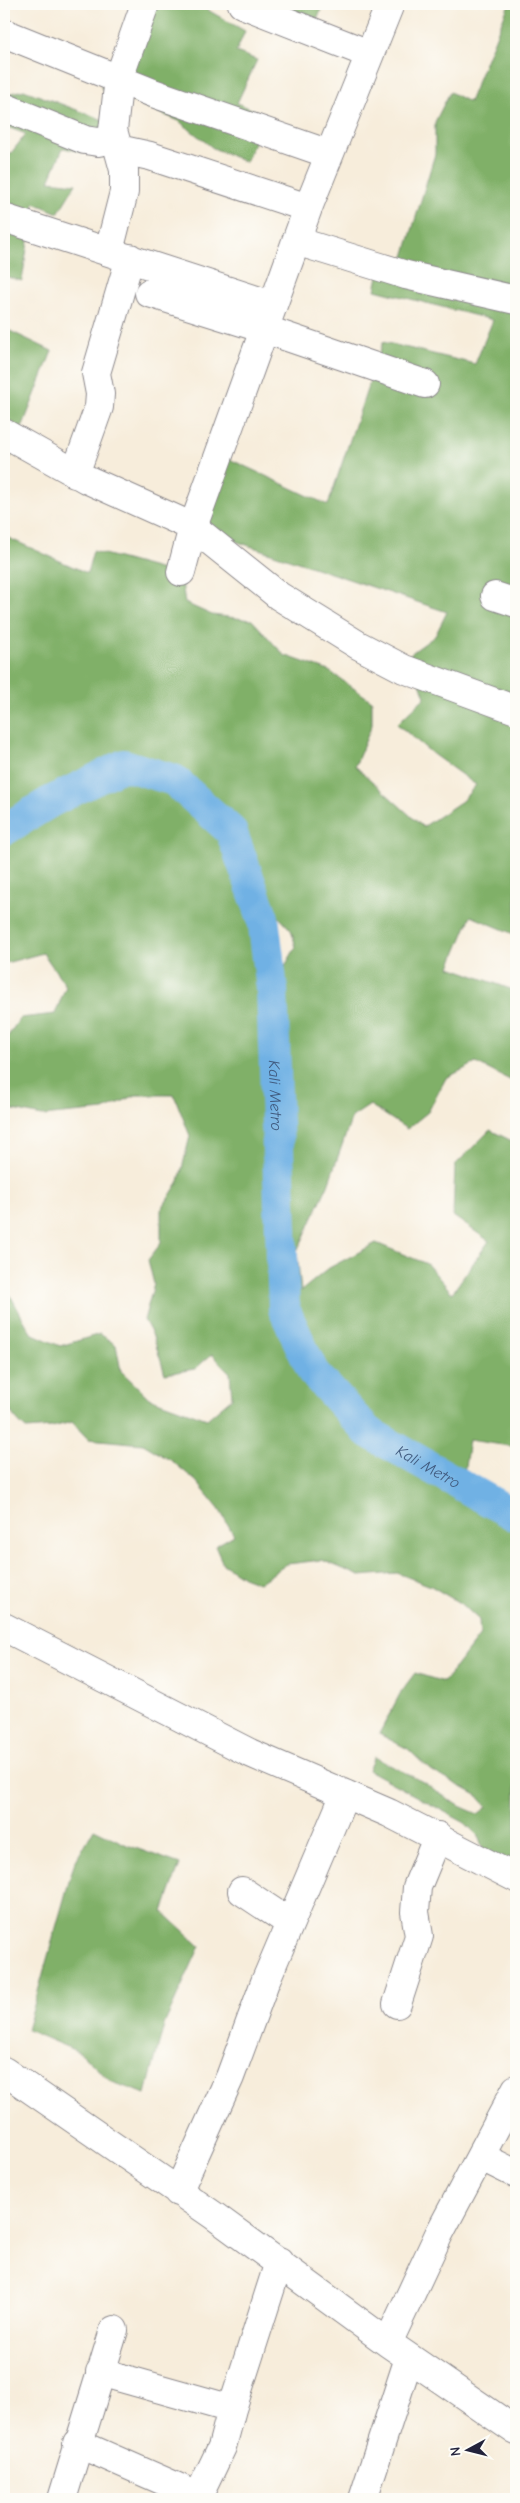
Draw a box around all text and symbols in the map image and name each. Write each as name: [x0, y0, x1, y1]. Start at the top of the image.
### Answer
water label: Kali Metro: [265, 1060, 285, 1131]
water label: Kali Metro: [393, 1442, 463, 1492]
north arrow: [442, 2426, 492, 2476]
text: N: [447, 2446, 465, 2457]

